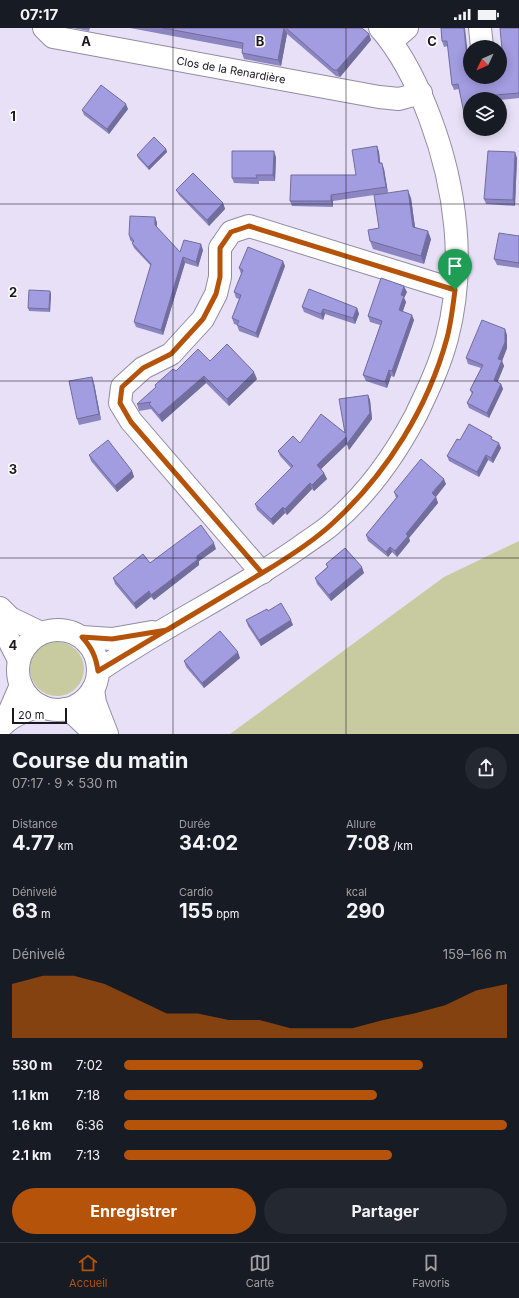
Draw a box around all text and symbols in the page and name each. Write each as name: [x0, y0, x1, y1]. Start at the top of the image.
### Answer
text: 07:17: [20, 5, 58, 24]
text: A: [81, 33, 91, 49]
text: B: [256, 33, 265, 49]
text: C: [427, 33, 437, 49]
north arrow: [463, 40, 507, 84]
map controls: [463, 40, 507, 136]
street label: Clos de la Renardière: [175, 54, 287, 86]
button: layers: [463, 92, 507, 136]
text: 1: [10, 108, 16, 124]
pin: [438, 249, 472, 290]
icon: arrive: [444, 255, 466, 277]
text: 2: [9, 284, 17, 300]
text: 3: [9, 461, 17, 477]
text: 4: [9, 637, 18, 653]
scale bar: [12, 706, 67, 725]
text: 20 m: [18, 708, 44, 722]
text: Course du matin: [12, 747, 188, 773]
button: share: [465, 747, 507, 789]
text: 07:17 · 9 × 530 m: [12, 775, 117, 791]
text: Distance: [12, 817, 57, 831]
text: Durée: [179, 817, 210, 831]
text: Allure: [346, 817, 376, 831]
text: 4.77: [12, 831, 55, 855]
text: 34:02: [179, 831, 238, 855]
text: 7:08: [346, 831, 390, 855]
text: km: [55, 839, 73, 853]
text: /km: [390, 839, 413, 853]
text: Dénivelé: [12, 885, 57, 899]
text: Cardio: [179, 885, 213, 899]
text: kcal: [346, 885, 367, 899]
text: 63: [12, 899, 38, 923]
text: 155: [179, 899, 213, 923]
text: 290: [346, 899, 385, 923]
text: m: [38, 907, 51, 921]
text: bpm: [213, 907, 239, 921]
text: Dénivelé: [12, 946, 65, 962]
text: 159–166 m: [443, 946, 507, 962]
text: 530 m: [12, 1057, 52, 1073]
text: 7:02: [76, 1057, 103, 1073]
text: 1.1 km: [12, 1087, 49, 1103]
text: 7:18: [76, 1087, 100, 1103]
text: 1.6 km: [12, 1117, 53, 1133]
text: 6:36: [76, 1117, 104, 1133]
text: 2.1 km: [12, 1147, 51, 1163]
text: 7:13: [76, 1147, 100, 1163]
button: Enregistrer: [12, 1188, 256, 1234]
button: Partager: [264, 1188, 507, 1234]
tab: Accueil: [69, 1252, 108, 1290]
tab: Carte: [246, 1252, 274, 1290]
tab: Favoris: [412, 1252, 450, 1290]

